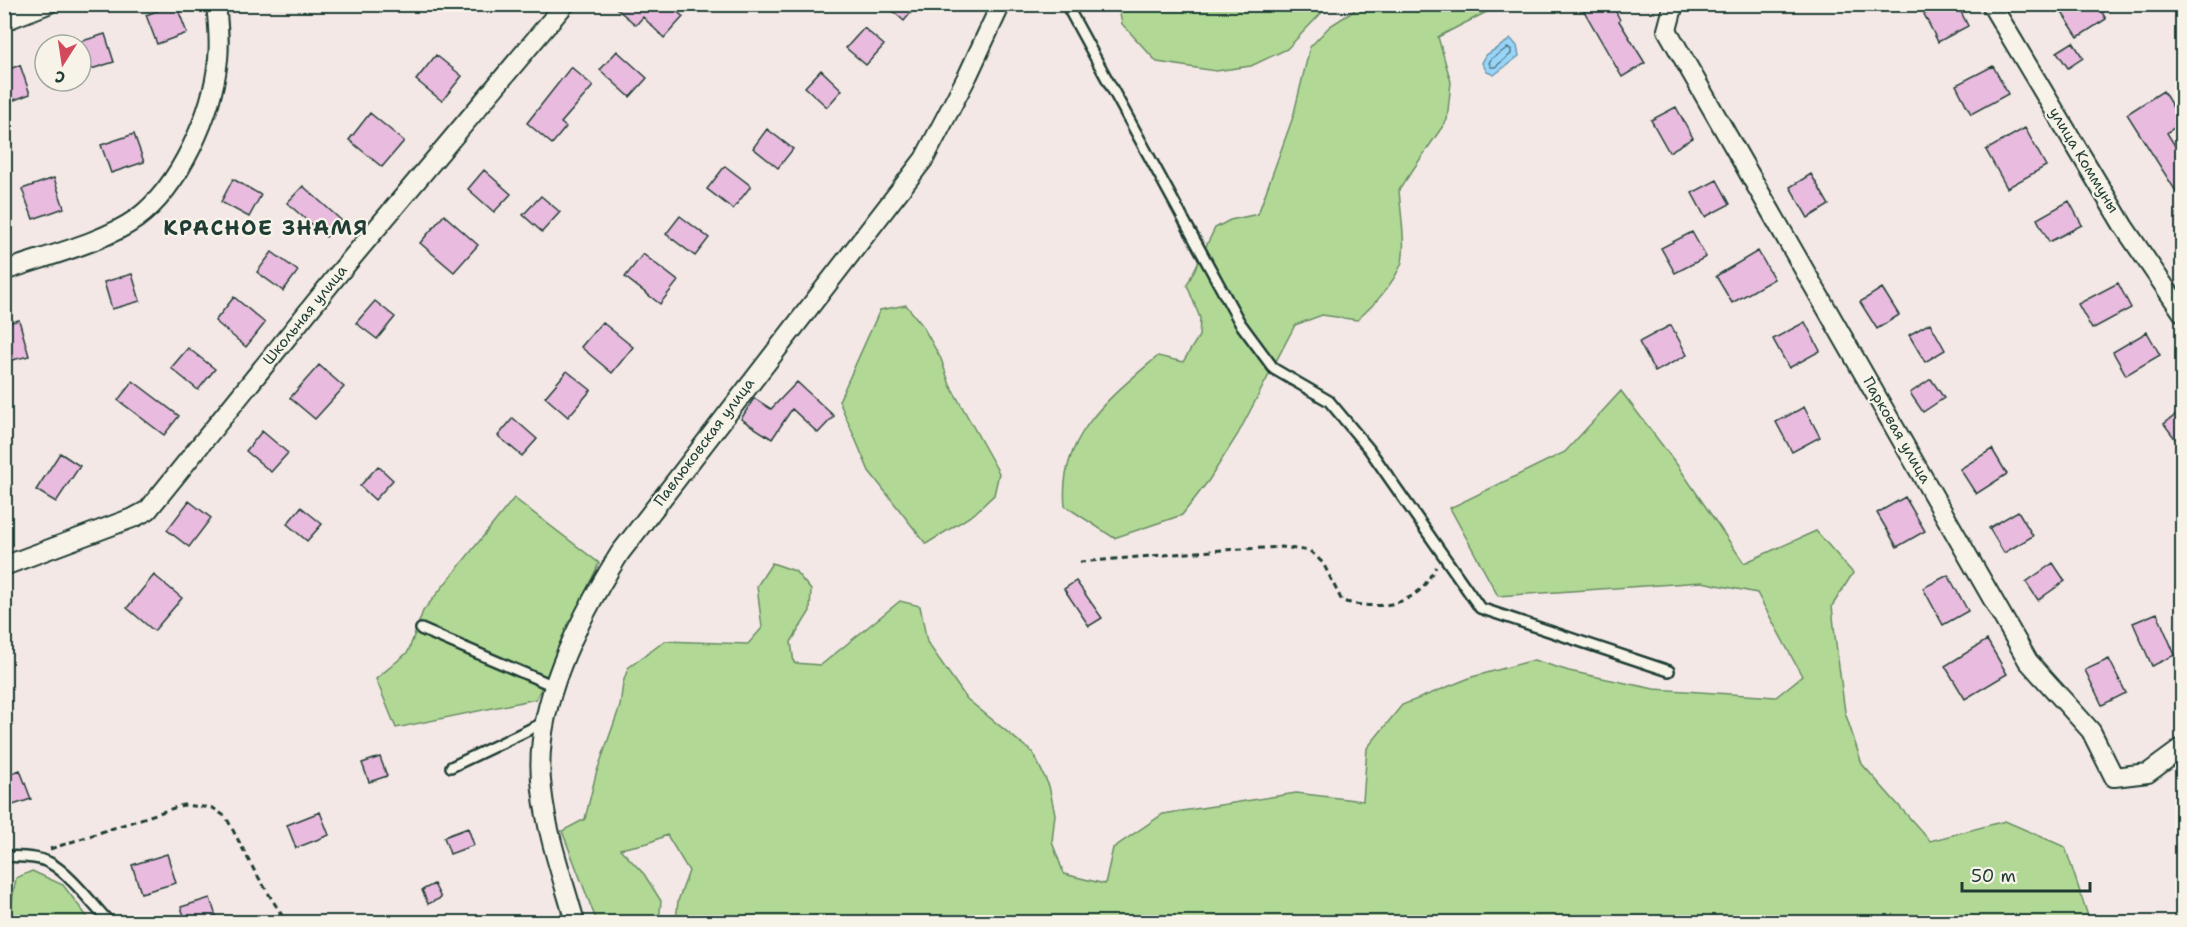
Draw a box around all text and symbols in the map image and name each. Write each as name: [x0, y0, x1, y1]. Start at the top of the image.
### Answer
north arrow: [33, 33, 93, 93]
text: С: [53, 66, 67, 88]
street label: улица Коммуны: [2045, 103, 2123, 217]
district label: КРАСНОЕ ЗНАМЯ: [163, 214, 369, 242]
street label: Школьная улица: [258, 260, 352, 369]
street label: Павлюковская улица: [649, 373, 759, 510]
street label: Парковая улица: [1858, 373, 1936, 488]
scale bar: [1962, 855, 2090, 893]
text: 50 m: [1971, 864, 2016, 888]

